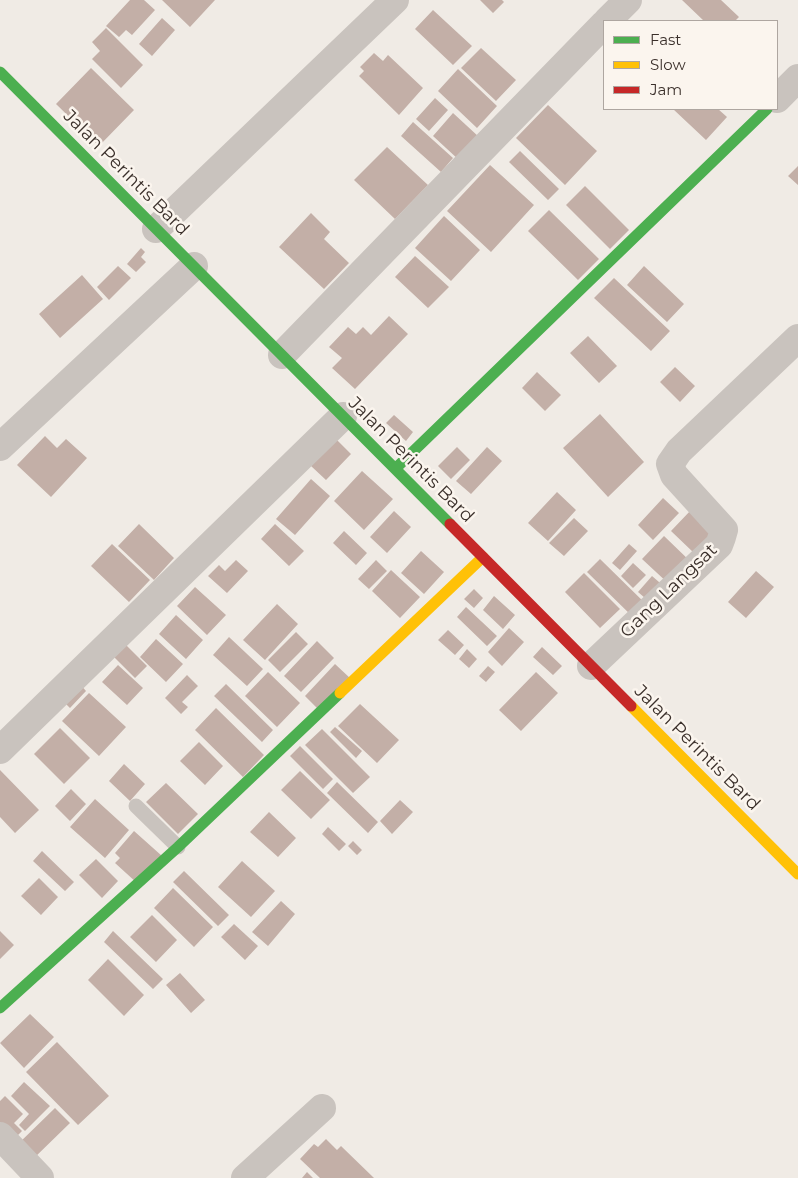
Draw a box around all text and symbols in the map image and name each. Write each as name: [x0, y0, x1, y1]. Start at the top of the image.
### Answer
legend: [603, 20, 778, 110]
text: Fast: [650, 30, 681, 49]
text: Slow: [650, 55, 686, 74]
text: Jam: [650, 80, 682, 99]
street label: Jalan Perintis Bard: [59, 106, 193, 240]
street label: Jalan Perintis Bard: [344, 393, 478, 527]
street label: Gang Langsat: [616, 539, 722, 643]
street label: Jalan Perintis Bard: [630, 681, 764, 815]

